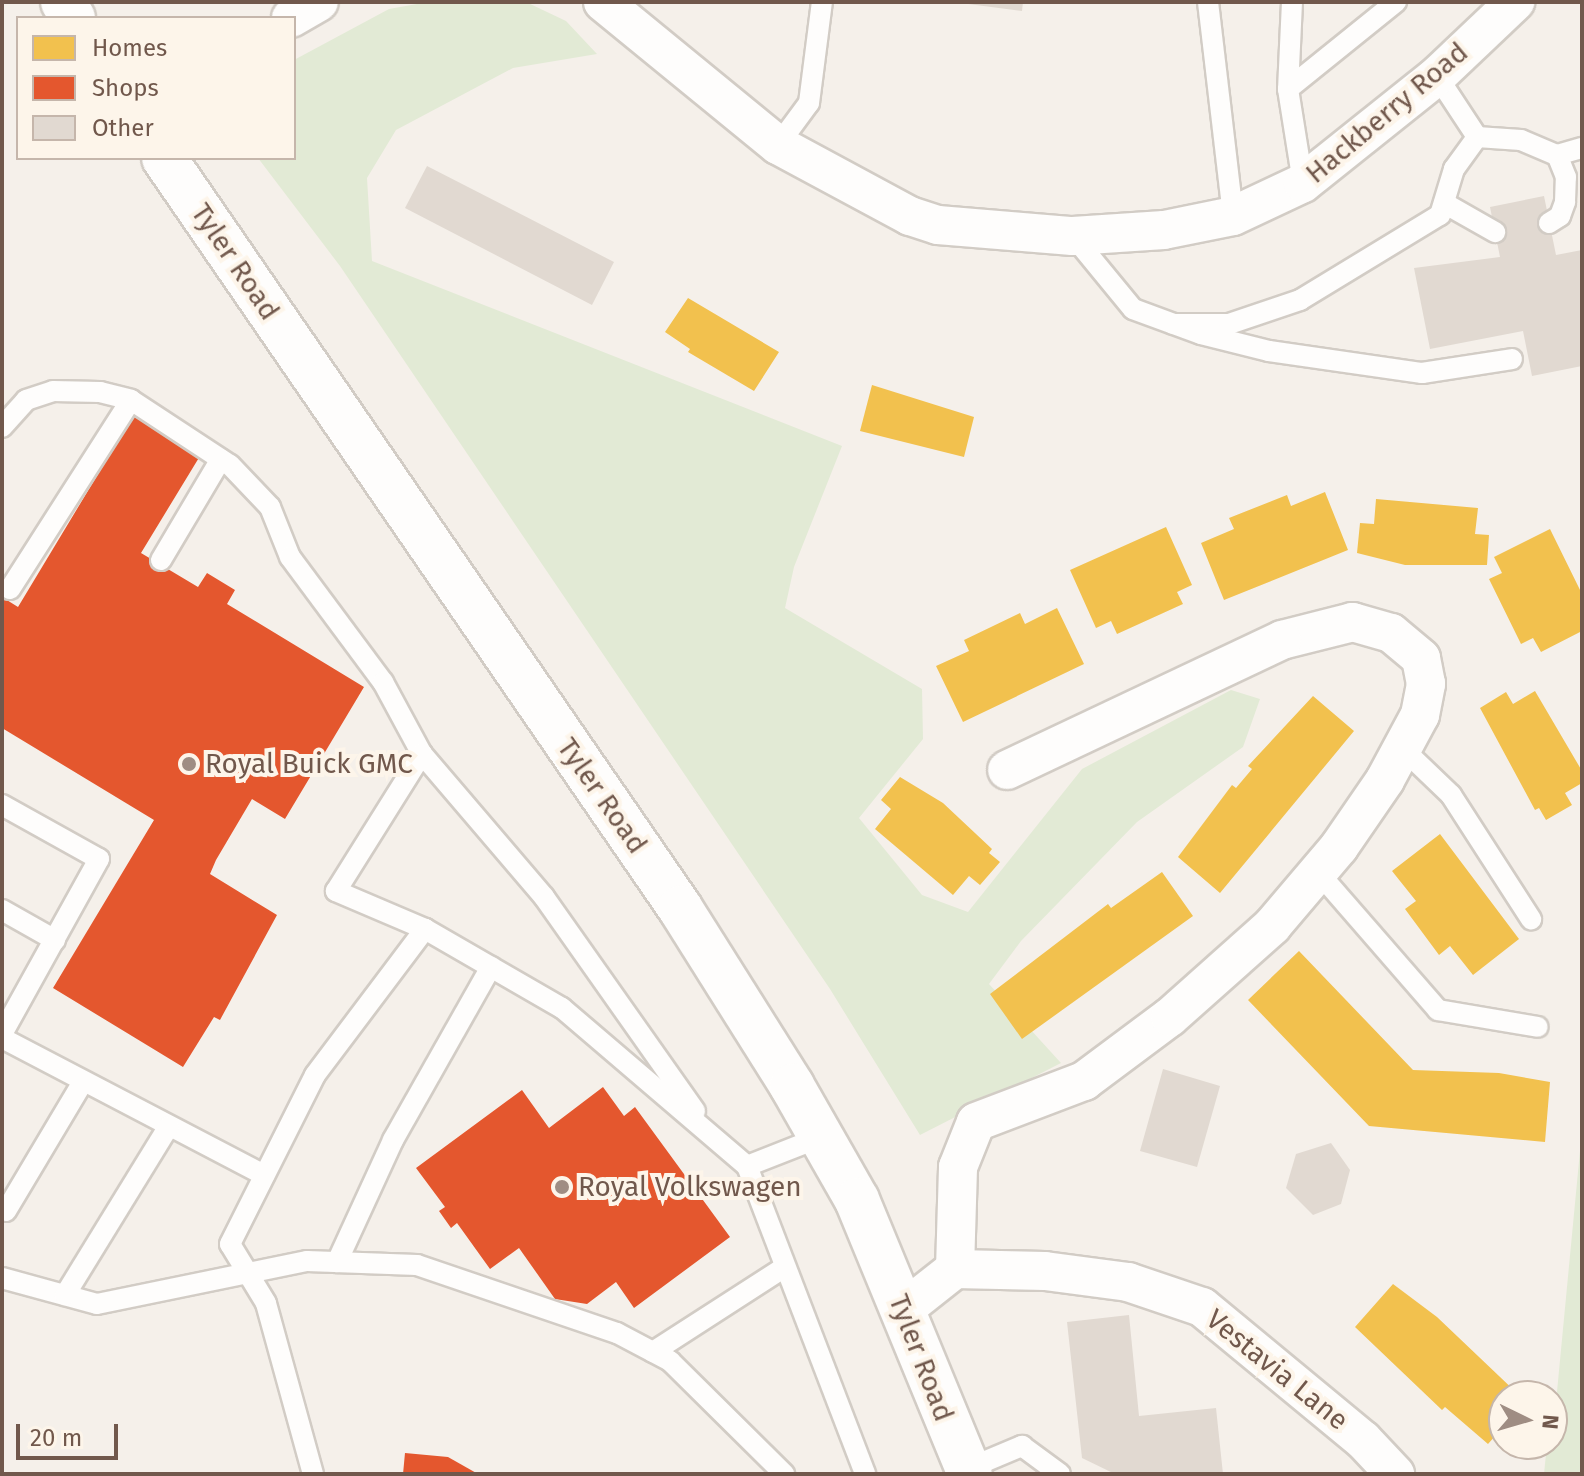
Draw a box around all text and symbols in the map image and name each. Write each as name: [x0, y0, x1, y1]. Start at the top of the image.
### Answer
legend: [16, 16, 296, 160]
text: Homes: [92, 34, 167, 62]
street label: Hackberry Road: [1299, 35, 1475, 191]
text: Shops: [92, 74, 159, 102]
text: Other: [92, 114, 154, 142]
street label: Tyler Road: [184, 197, 286, 327]
street label: Tyler Road: [550, 732, 654, 860]
place label: Royal Buick GMC: [205, 747, 413, 781]
marker: Royal Buick GMC: [180, 755, 198, 773]
place label: Royal Volkswagen: [578, 1170, 802, 1204]
marker: Royal Volkswagen: [553, 1178, 571, 1196]
street label: Tyler Road: [881, 1290, 961, 1426]
street label: Vestavia Lane: [1199, 1303, 1355, 1437]
north arrow: [1488, 1380, 1568, 1460]
scale bar: [20, 1408, 122, 1458]
text: N: [1536, 1414, 1564, 1430]
text: 20 m: [30, 1424, 82, 1452]

